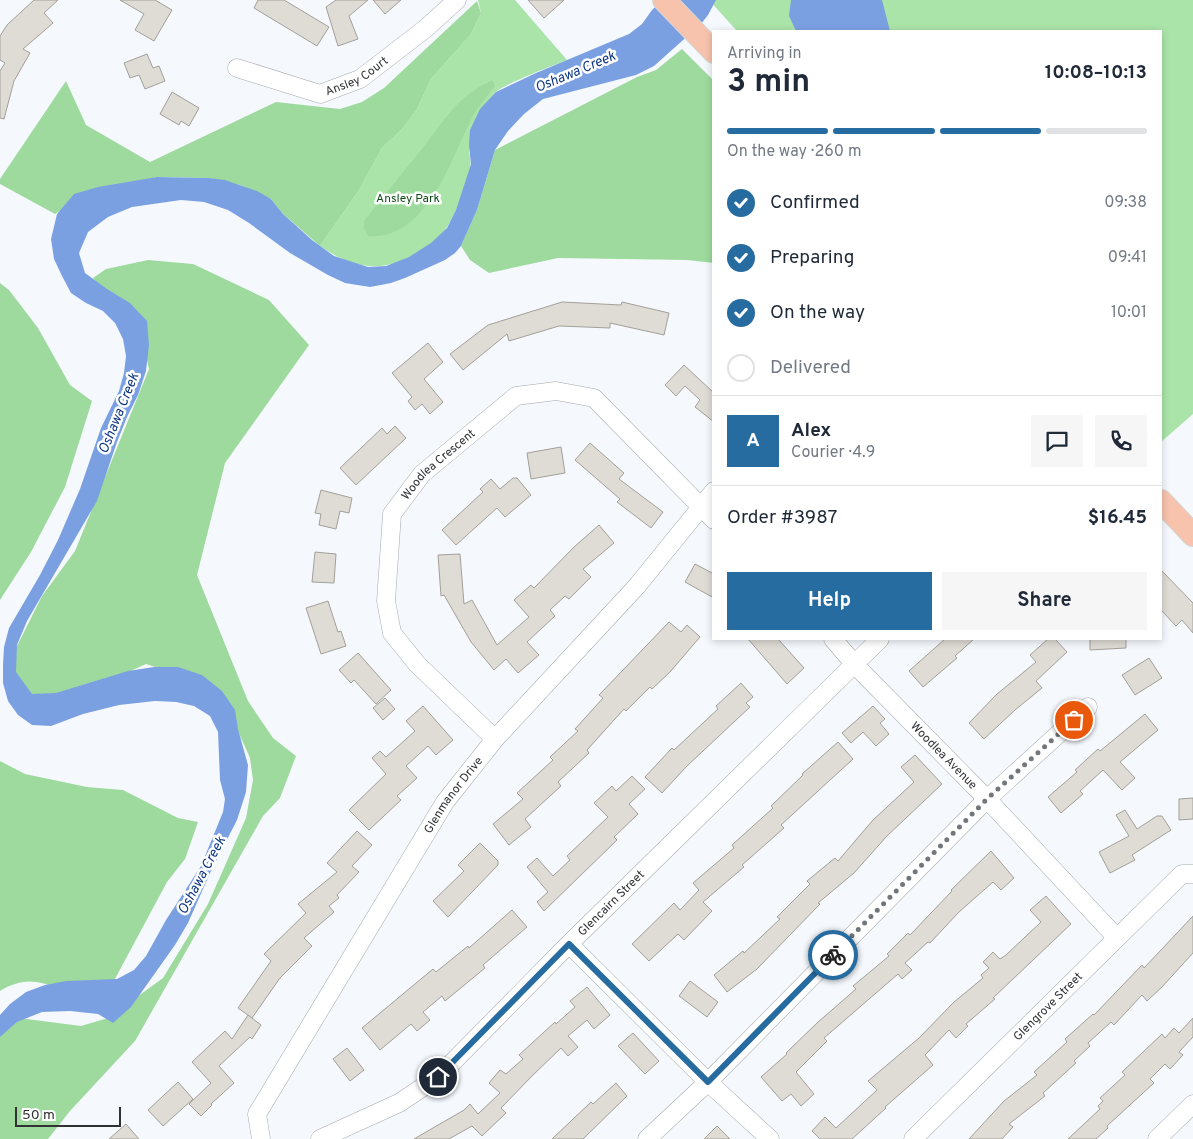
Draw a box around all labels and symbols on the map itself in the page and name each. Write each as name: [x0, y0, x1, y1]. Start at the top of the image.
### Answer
water label: Oshawa Creek: [533, 47, 619, 97]
street label: Ansley Court: [323, 53, 392, 100]
park label: Ansley Park: [376, 191, 440, 207]
water label: Oshawa Creek: [95, 370, 144, 456]
street label: Woodlea Crescent: [398, 426, 479, 504]
pin: [1053, 699, 1095, 741]
street label: Woodlea Avenue: [907, 719, 980, 793]
street label: Glenmanor Drive: [421, 754, 487, 837]
water label: Oshawa Creek: [175, 833, 230, 917]
street label: Glencairn Street: [575, 867, 648, 940]
courier: [808, 930, 858, 980]
street label: Glengrove Street: [1010, 969, 1086, 1045]
pin: [417, 1056, 459, 1098]
scale bar: [15, 1104, 121, 1127]

